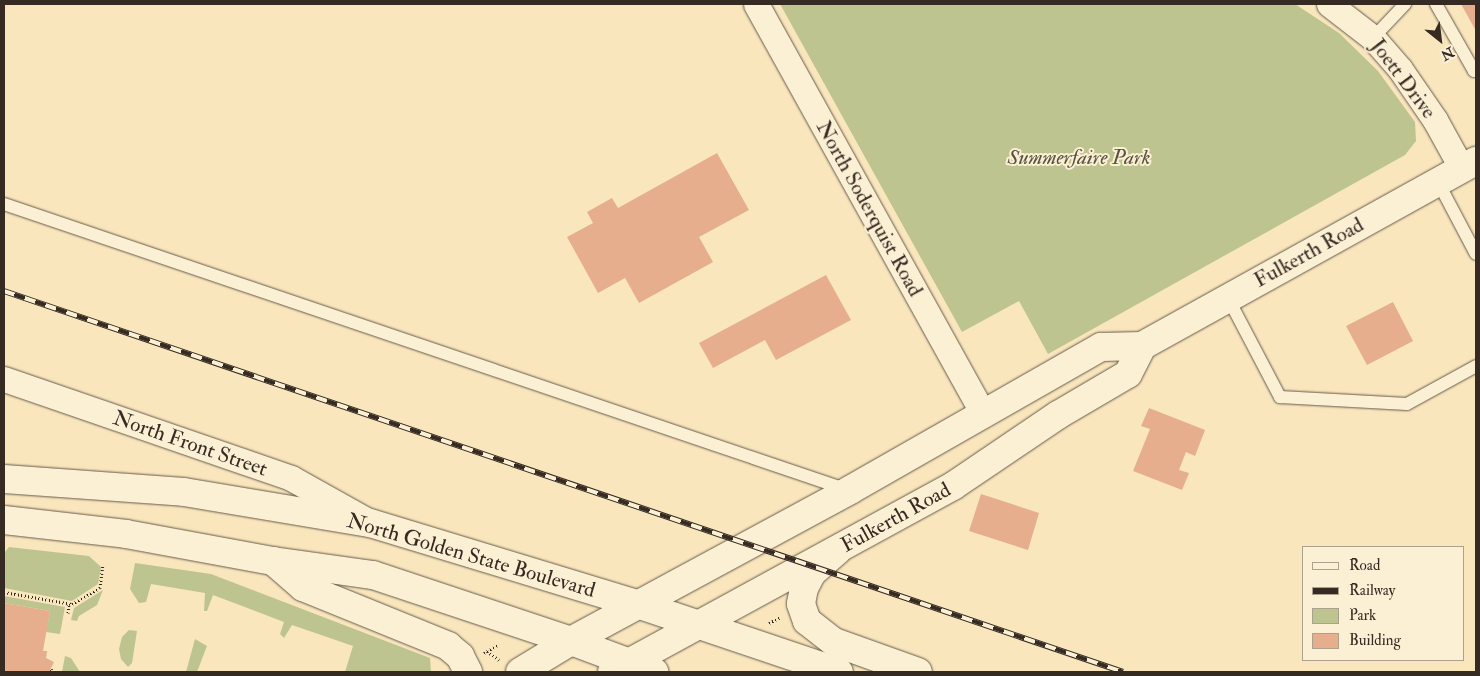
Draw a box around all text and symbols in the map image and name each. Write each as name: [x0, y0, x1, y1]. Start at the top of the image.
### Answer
north arrow: [1415, 15, 1465, 65]
street label: Joett Drive: [1365, 34, 1441, 124]
text: N: [1438, 43, 1457, 64]
street label: North Soderquist Road: [810, 117, 928, 301]
park label: Summerfaire Park: [1008, 145, 1150, 171]
street label: Fulkerth Road: [1250, 213, 1368, 293]
street label: North Front Street: [110, 406, 270, 482]
street label: Fulkerth Road: [837, 478, 955, 558]
street label: North Golden State Boulevard: [344, 508, 598, 604]
legend: [1302, 546, 1465, 661]
text: Road: [1349, 556, 1380, 575]
text: Railway: [1349, 581, 1395, 600]
text: Park: [1349, 606, 1376, 625]
text: Building: [1349, 631, 1401, 650]

